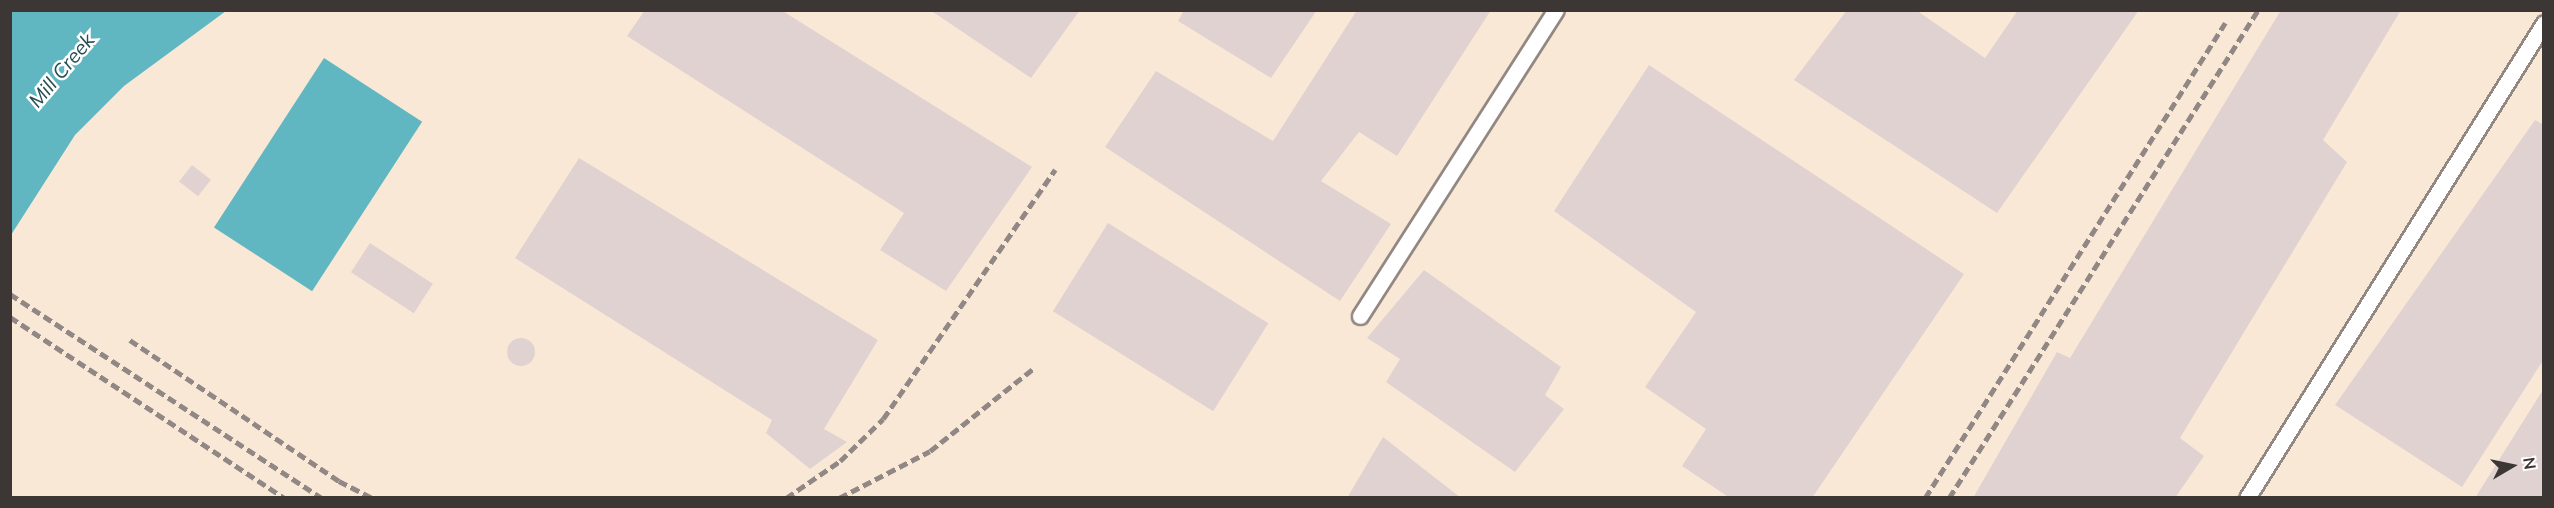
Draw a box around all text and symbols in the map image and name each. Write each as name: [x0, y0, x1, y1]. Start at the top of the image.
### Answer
water label: Mill Creek: [23, 28, 99, 112]
north arrow: [2482, 436, 2542, 496]
text: N: [2519, 456, 2541, 471]

